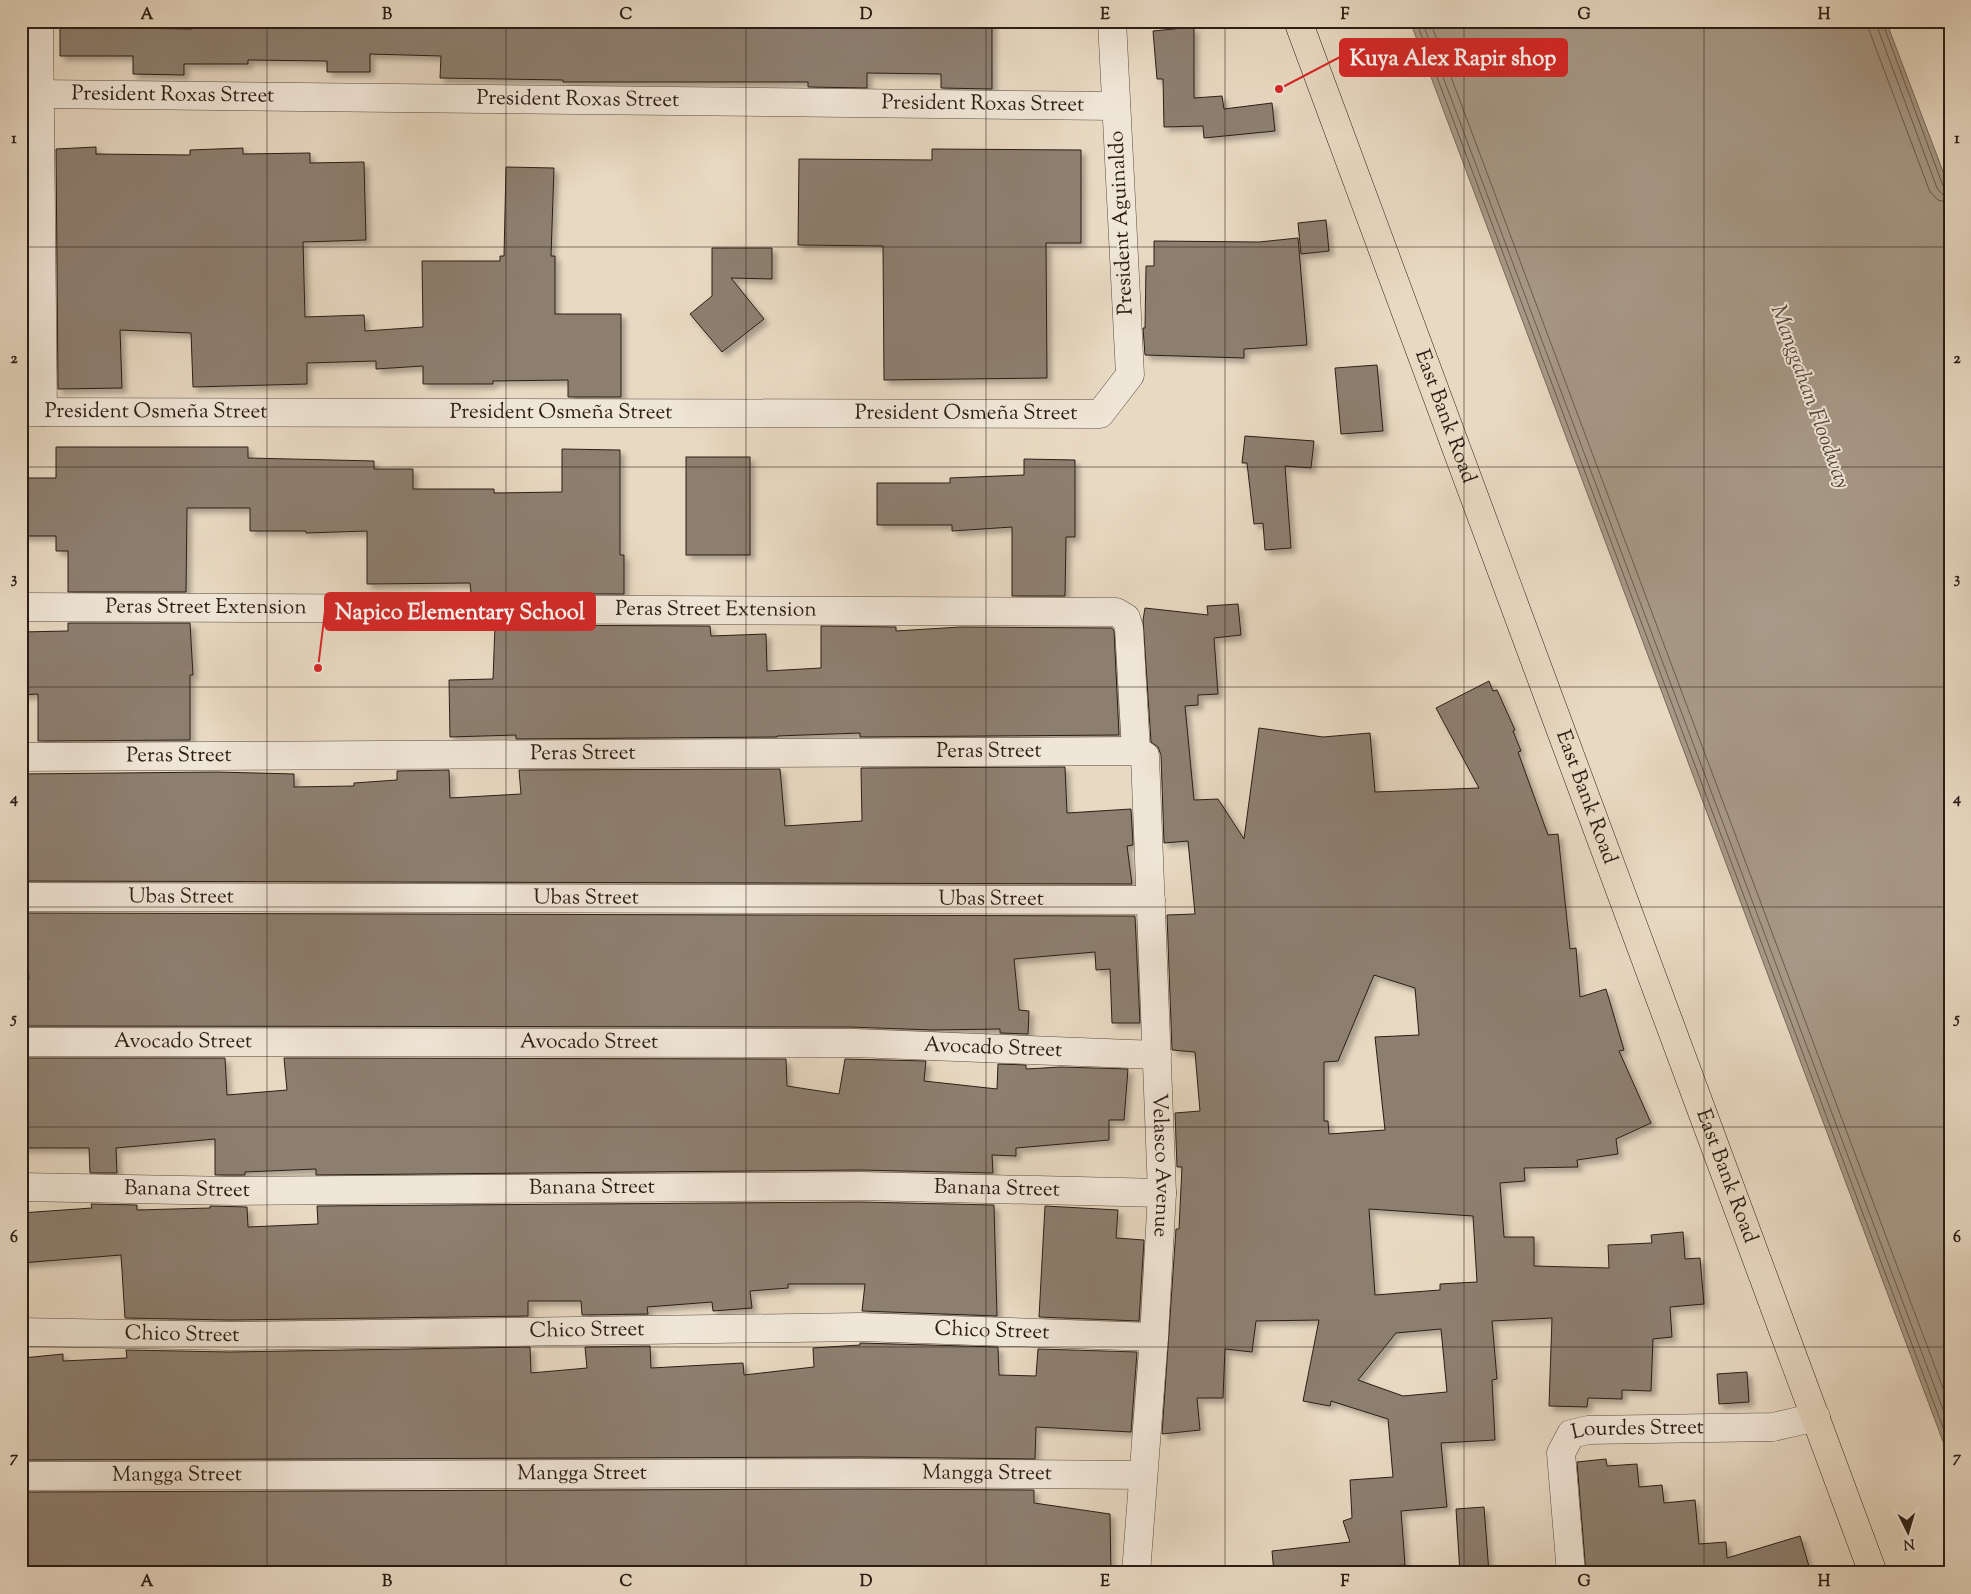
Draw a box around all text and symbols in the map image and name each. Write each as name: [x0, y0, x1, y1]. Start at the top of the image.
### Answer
text: A: [141, 4, 154, 27]
text: B: [382, 4, 392, 27]
text: C: [620, 4, 633, 27]
text: D: [860, 4, 873, 27]
text: E: [1100, 4, 1110, 27]
text: F: [1341, 4, 1350, 27]
text: G: [1577, 4, 1591, 27]
text: H: [1818, 4, 1831, 27]
callout: Kuya Alex Rapir shop: [1340, 39, 1567, 76]
text: Kuya Alex Rapir shop: [1350, 44, 1556, 76]
street label: President Roxas Street: [71, 79, 274, 112]
street label: President Roxas Street: [476, 84, 679, 116]
street label: President Roxas Street: [881, 88, 1084, 121]
text: 1: [11, 128, 17, 151]
text: 1: [1954, 128, 1960, 151]
street label: President Aguinaldo: [1102, 130, 1142, 316]
water label: Manggahan Floodway: [1761, 301, 1857, 493]
street label: East Bank Road: [1406, 345, 1483, 488]
text: 2: [10, 348, 18, 371]
text: 2: [1953, 348, 1961, 371]
street label: President Osmeña Street: [45, 397, 267, 427]
street label: President Osmeña Street: [450, 398, 672, 428]
street label: President Osmeña Street: [855, 399, 1077, 429]
text: 3: [11, 568, 18, 591]
text: 3: [1954, 568, 1961, 591]
street label: Peras Street Extension: [105, 592, 307, 623]
callout: Napico Elementary School: [325, 593, 595, 630]
street label: Peras Street Extension: [615, 595, 817, 626]
text: Napico Elementary School: [335, 598, 586, 630]
street label: East Bank Road: [1547, 726, 1624, 869]
street label: Peras Street: [936, 737, 1042, 767]
street label: Peras Street: [530, 739, 636, 769]
street label: Peras Street: [126, 741, 232, 771]
text: 4: [9, 788, 18, 811]
text: 4: [1952, 788, 1961, 811]
street label: Ubas Street: [128, 882, 234, 913]
street label: Ubas Street: [533, 883, 639, 914]
street label: Ubas Street: [938, 884, 1044, 915]
text: 5: [9, 1008, 17, 1031]
text: 5: [1952, 1008, 1960, 1031]
street label: Avocado Street: [114, 1027, 252, 1057]
street label: Avocado Street: [520, 1028, 658, 1058]
street label: Avocado Street: [923, 1031, 1063, 1066]
street label: Velasco Avenue: [1143, 1093, 1177, 1238]
street label: East Bank Road: [1687, 1105, 1765, 1248]
street label: Banana Street: [529, 1173, 655, 1204]
street label: Banana Street: [934, 1173, 1060, 1206]
street label: Banana Street: [124, 1174, 250, 1206]
text: 6: [10, 1227, 18, 1250]
text: 6: [1953, 1227, 1961, 1250]
street label: Chico Street: [529, 1315, 645, 1347]
street label: Chico Street: [934, 1315, 1050, 1348]
street label: Chico Street: [124, 1319, 240, 1351]
street label: Lourdes Street: [1568, 1413, 1704, 1448]
text: 7: [10, 1447, 19, 1470]
text: 7: [1953, 1447, 1962, 1470]
street label: Mangga Street: [922, 1458, 1052, 1489]
street label: Mangga Street: [517, 1459, 647, 1489]
street label: Mangga Street: [112, 1460, 242, 1491]
north arrow: [1884, 1506, 1934, 1556]
text: N: [1903, 1533, 1915, 1553]
text: A: [141, 1571, 154, 1594]
text: B: [382, 1571, 392, 1594]
text: C: [620, 1571, 633, 1594]
text: D: [860, 1571, 873, 1594]
text: E: [1100, 1571, 1110, 1594]
text: F: [1341, 1571, 1350, 1594]
text: G: [1577, 1571, 1591, 1594]
text: H: [1818, 1571, 1831, 1594]

